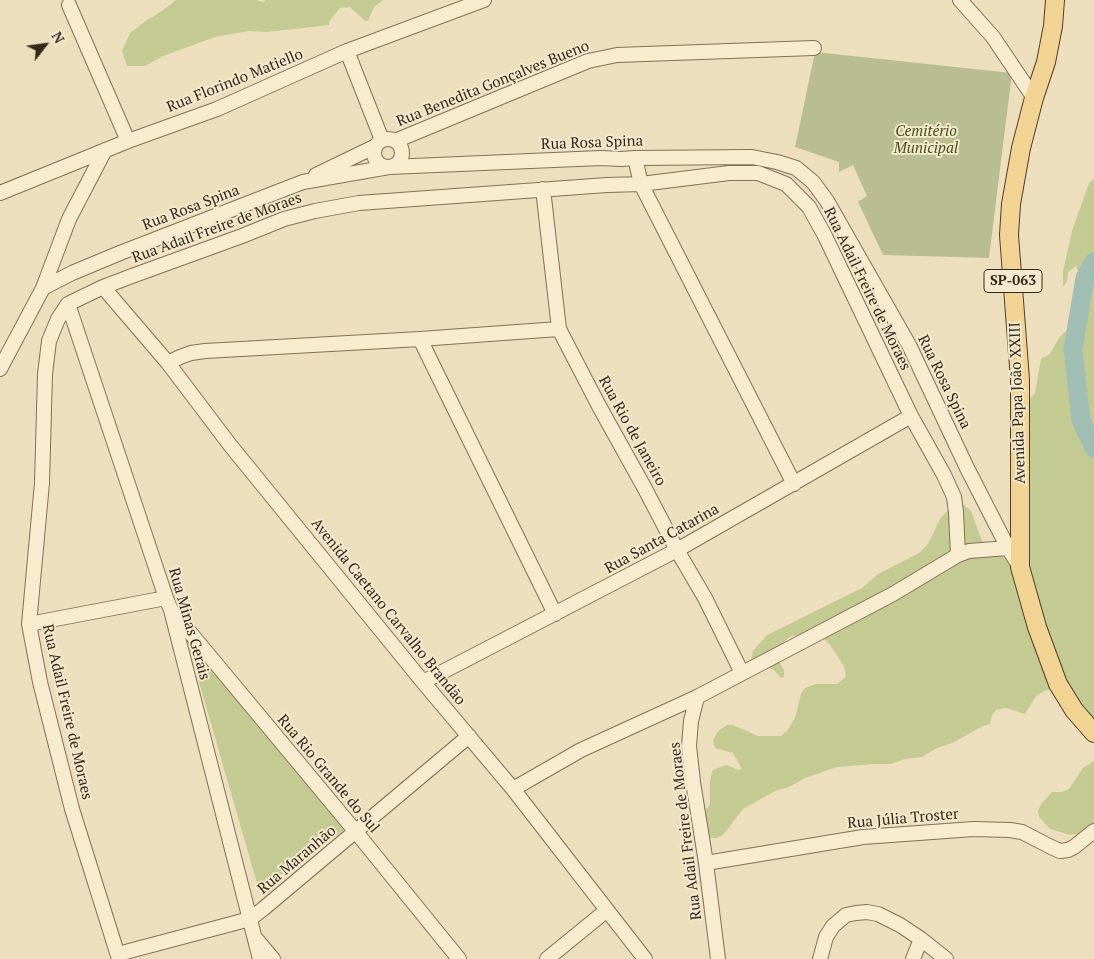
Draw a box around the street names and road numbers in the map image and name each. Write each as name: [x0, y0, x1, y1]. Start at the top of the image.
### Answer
street label: Rua Benedita Gonçalves Bueno: [394, 37, 592, 131]
street label: Rua Florindo Matiello: [164, 45, 306, 117]
street label: Rua Rosa Spina: [541, 132, 643, 154]
street label: Rua Rosa Spina: [140, 181, 242, 235]
street label: Rua Adail Freire de Moraes: [130, 189, 304, 267]
street label: Rua Adail Freire de Moraes: [820, 204, 914, 374]
road number: SP-063: [984, 270, 1042, 292]
street label: Avenida Papa João XXIII: [1006, 322, 1030, 484]
street label: Rua Rosa Spina: [914, 332, 974, 432]
street label: Rua Rio de Janeiro: [594, 373, 670, 489]
street label: Rua Santa Catarina: [602, 500, 722, 578]
street label: Avenida Caetano Carvalho Brandão: [307, 515, 469, 709]
street label: Rua Minas Gerais: [164, 566, 214, 682]
street label: Rua Adail Freire de Moraes: [38, 623, 96, 801]
street label: Rua Rio Grande do Sul: [273, 711, 383, 837]
street label: Rua Adail Freire de Moraes: [666, 741, 706, 921]
street label: Rua Júlia Troster: [847, 805, 959, 833]
street label: Rua Maranhão: [254, 822, 340, 898]

